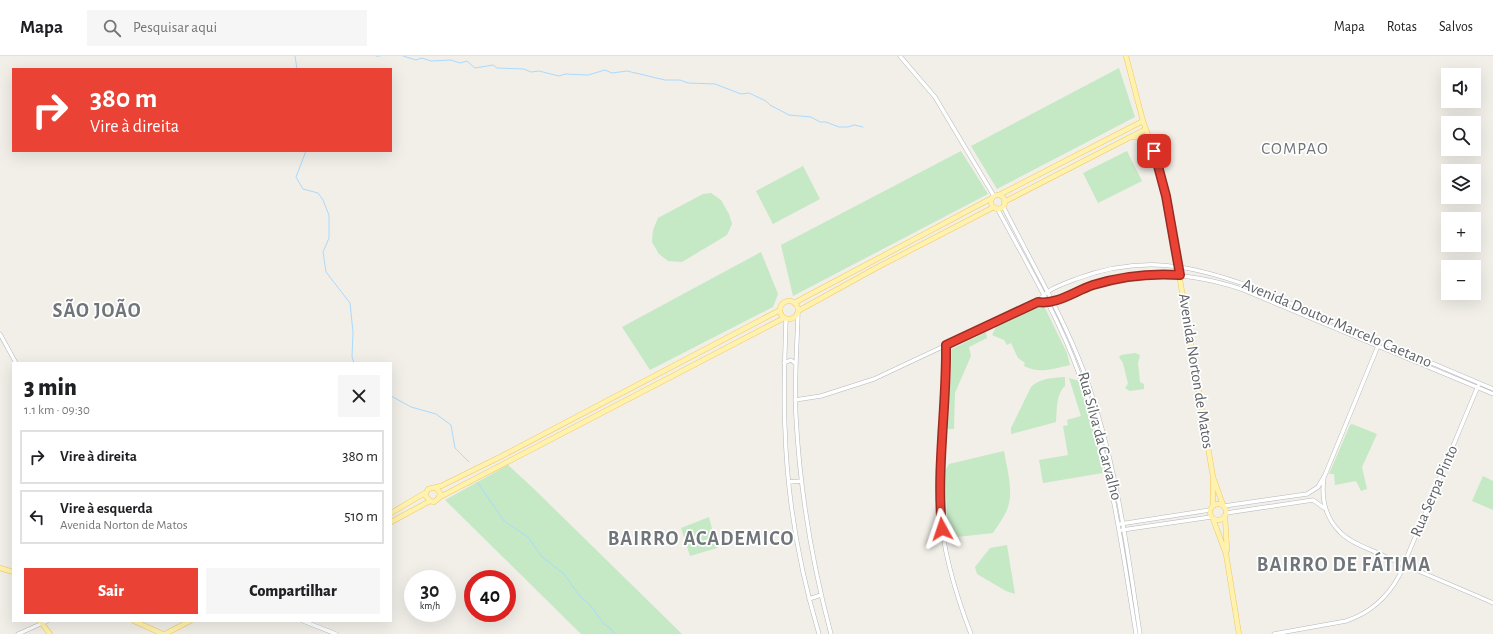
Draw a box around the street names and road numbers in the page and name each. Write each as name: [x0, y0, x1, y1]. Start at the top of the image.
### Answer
street label: Avenida Doutor Marcelo Caetano: [1240, 276, 1434, 370]
street label: Avenida Norton de Matos: [1176, 292, 1216, 450]
street label: Rua Silva da Carvalho: [1075, 370, 1125, 502]
street label: Rua Serpa Pinto: [1408, 443, 1461, 539]

